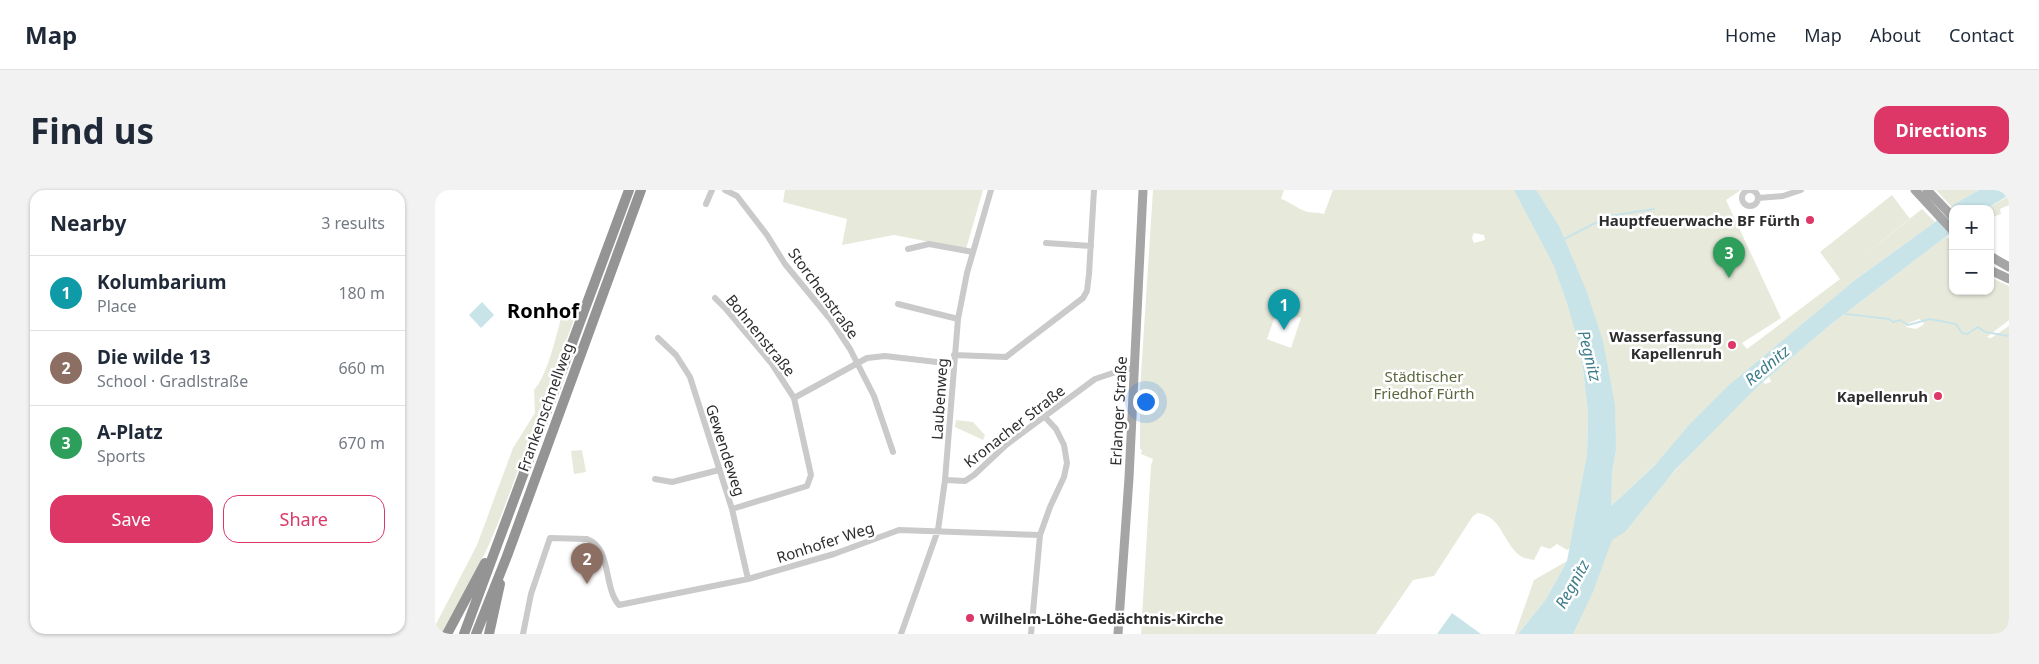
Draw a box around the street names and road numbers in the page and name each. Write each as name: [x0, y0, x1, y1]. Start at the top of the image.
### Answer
street label: Storchenstraße: [784, 244, 864, 342]
street label: Bohnenstraße: [722, 290, 800, 380]
street label: Frankenschnellweg: [512, 340, 578, 474]
street label: Erlanger Straße: [1105, 356, 1131, 466]
street label: Laubenweg: [926, 357, 952, 441]
street label: Kronacher Straße: [959, 380, 1069, 472]
street label: Gewendeweg: [702, 402, 750, 498]
street label: Ronhofer Weg: [774, 517, 876, 567]

